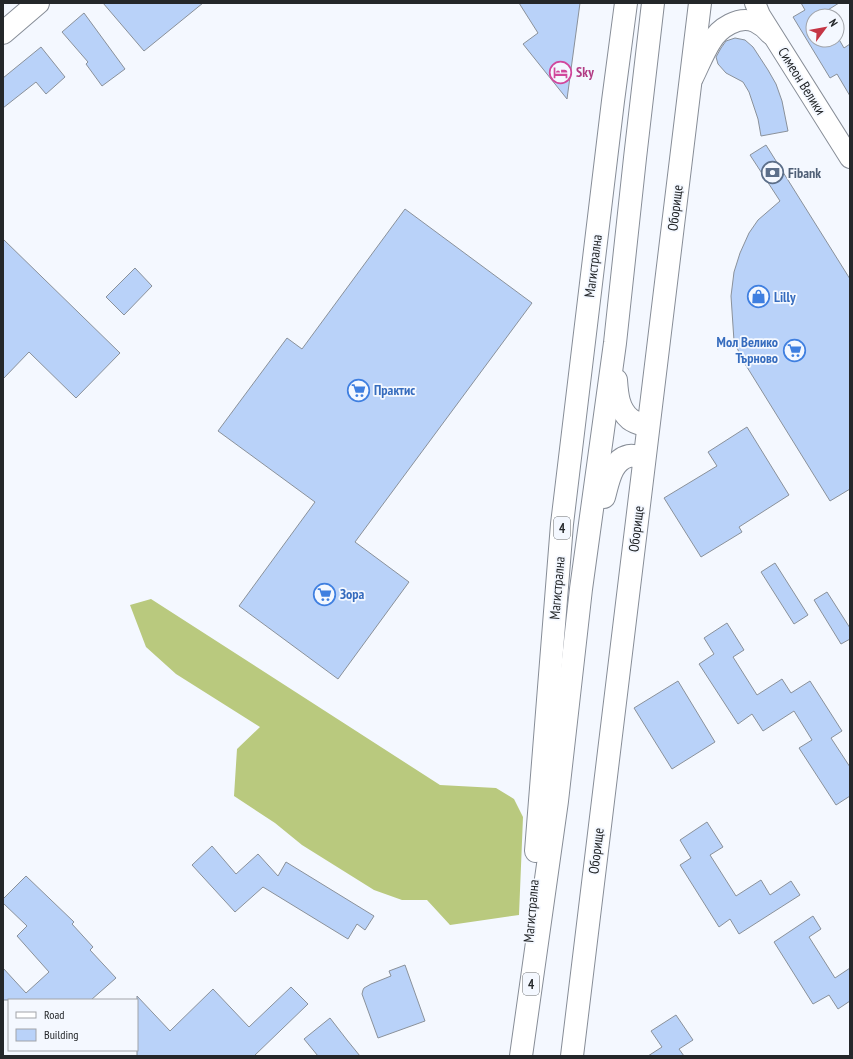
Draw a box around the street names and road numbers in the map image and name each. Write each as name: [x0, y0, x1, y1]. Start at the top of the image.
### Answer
street label: Симеон Велики: [774, 44, 830, 118]
street label: Оборище: [663, 184, 687, 232]
street label: Магистрална: [580, 234, 606, 298]
street label: Оборище: [624, 505, 648, 553]
road number: 4: [554, 517, 570, 539]
street label: Магистрална: [545, 556, 569, 620]
street label: Оборище: [584, 827, 608, 875]
street label: Магистрална: [519, 879, 543, 943]
road number: 4: [523, 973, 539, 995]

